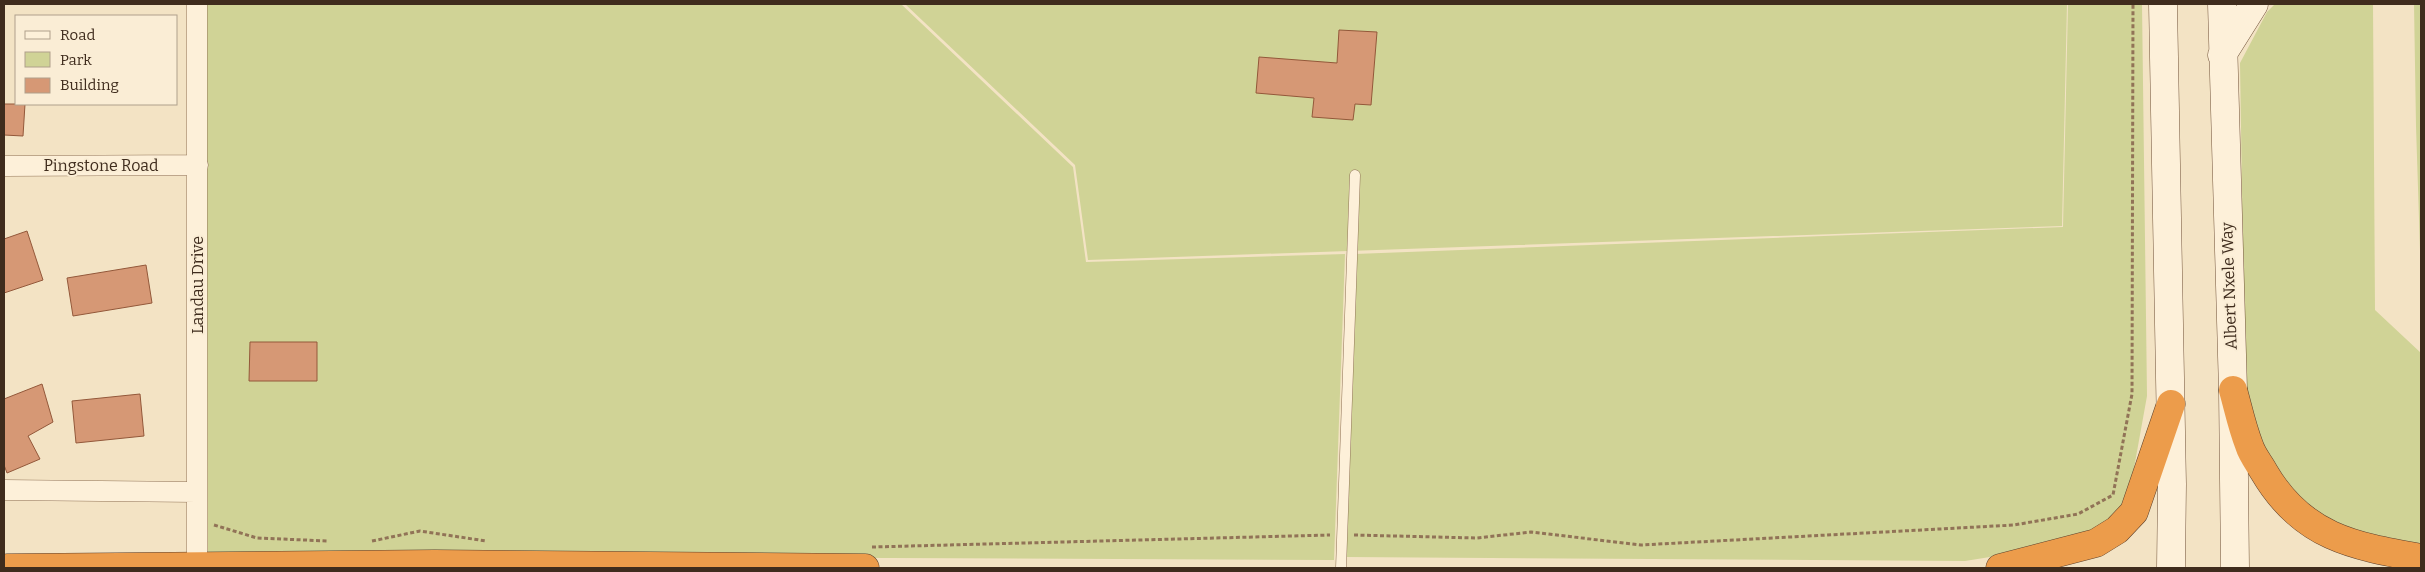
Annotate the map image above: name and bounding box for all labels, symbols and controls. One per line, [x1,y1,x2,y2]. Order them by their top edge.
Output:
legend [15,15,178,105]
text: Road [60,26,95,44]
text: Park [60,51,92,69]
text: Building [60,76,119,94]
street label: Pingstone Road [43,156,159,175]
street label: Albert Nxele Way [2217,221,2241,350]
street label: Landau Drive [188,236,207,334]

